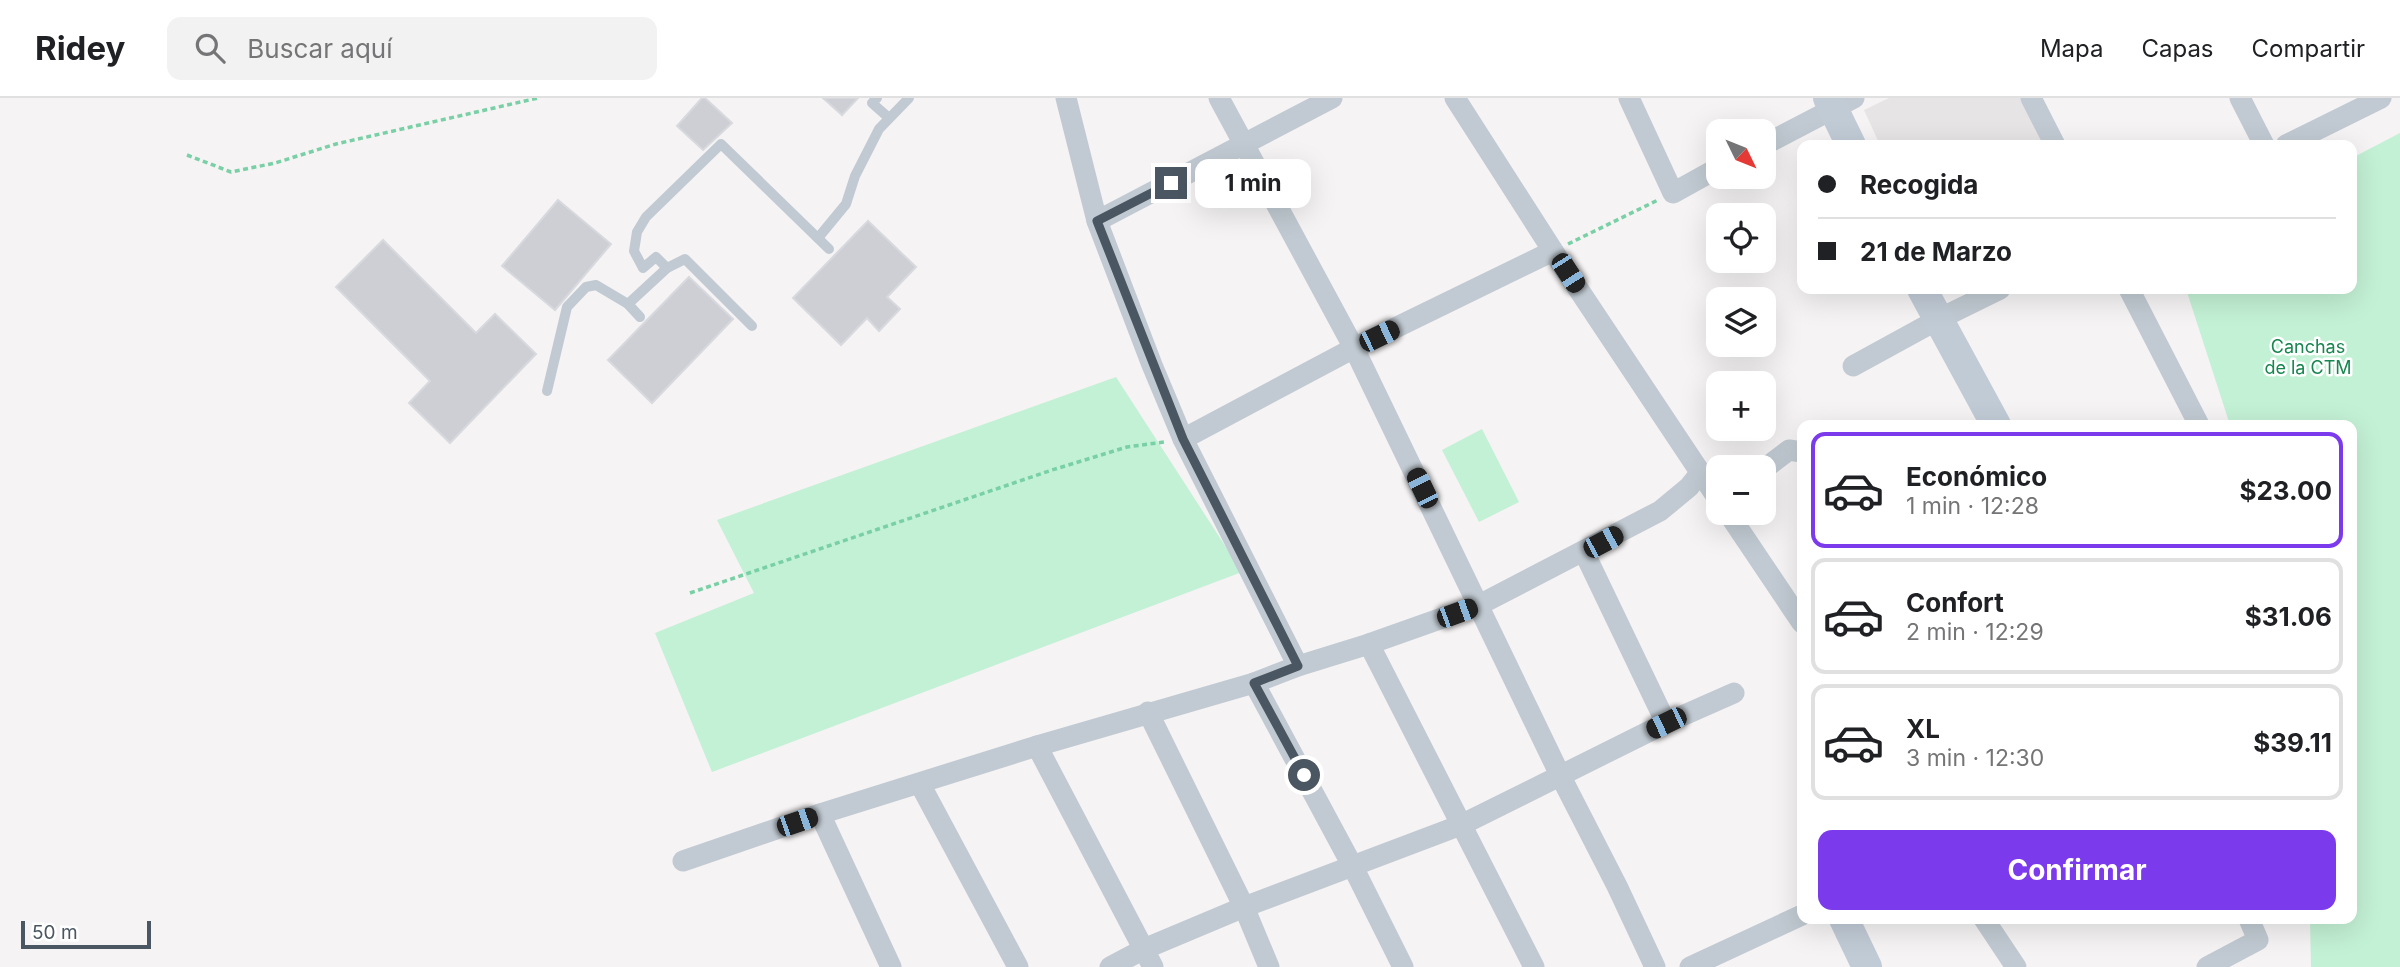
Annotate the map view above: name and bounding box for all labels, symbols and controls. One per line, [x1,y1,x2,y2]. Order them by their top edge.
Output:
search box [167,17,657,80]
text: Ridey [35,28,125,68]
icon: search [191,29,229,67]
text: Buscar aquí [247,33,392,64]
text: Mapa [2040,34,2103,63]
text: Capas [2141,34,2214,63]
text: Compartir [2252,34,2365,63]
north arrow [1706,119,1776,189]
map controls [1706,119,1776,525]
callout: 1 min [1196,158,1311,208]
route end [1155,167,1187,199]
text: 1 min [1225,169,1281,197]
text: Recogida [1860,169,1978,200]
button: locate [1706,203,1776,273]
text: 21 de Marzo [1860,236,2012,267]
car [1548,250,1589,296]
button: layers [1706,287,1776,357]
car [1356,317,1403,355]
park label: Canchas de la CTM [2264,336,2352,378]
button: + [1706,371,1776,441]
button: − [1706,455,1776,525]
icon: car [1822,459,1885,522]
text: Económico [1906,461,2047,492]
car [1404,465,1441,511]
text: $23.00 [2239,475,2332,506]
text: 1 min · 12:28 [1906,492,2039,520]
car [1580,523,1627,561]
icon: car [1822,585,1885,648]
text: Confort [1906,587,2004,618]
car [1434,596,1481,630]
text: $31.06 [2245,601,2332,632]
text: 2 min · 12:29 [1906,618,2044,646]
car [1643,704,1690,742]
icon: car [1822,711,1885,774]
text: XL [1906,713,1940,744]
text: $39.11 [2253,727,2332,758]
text: 3 min · 12:30 [1906,744,2044,772]
route start [1288,759,1320,791]
car [774,805,821,839]
button: Confirmar [1818,830,2336,910]
scale bar [21,918,150,950]
text: 50 m [32,921,78,944]

